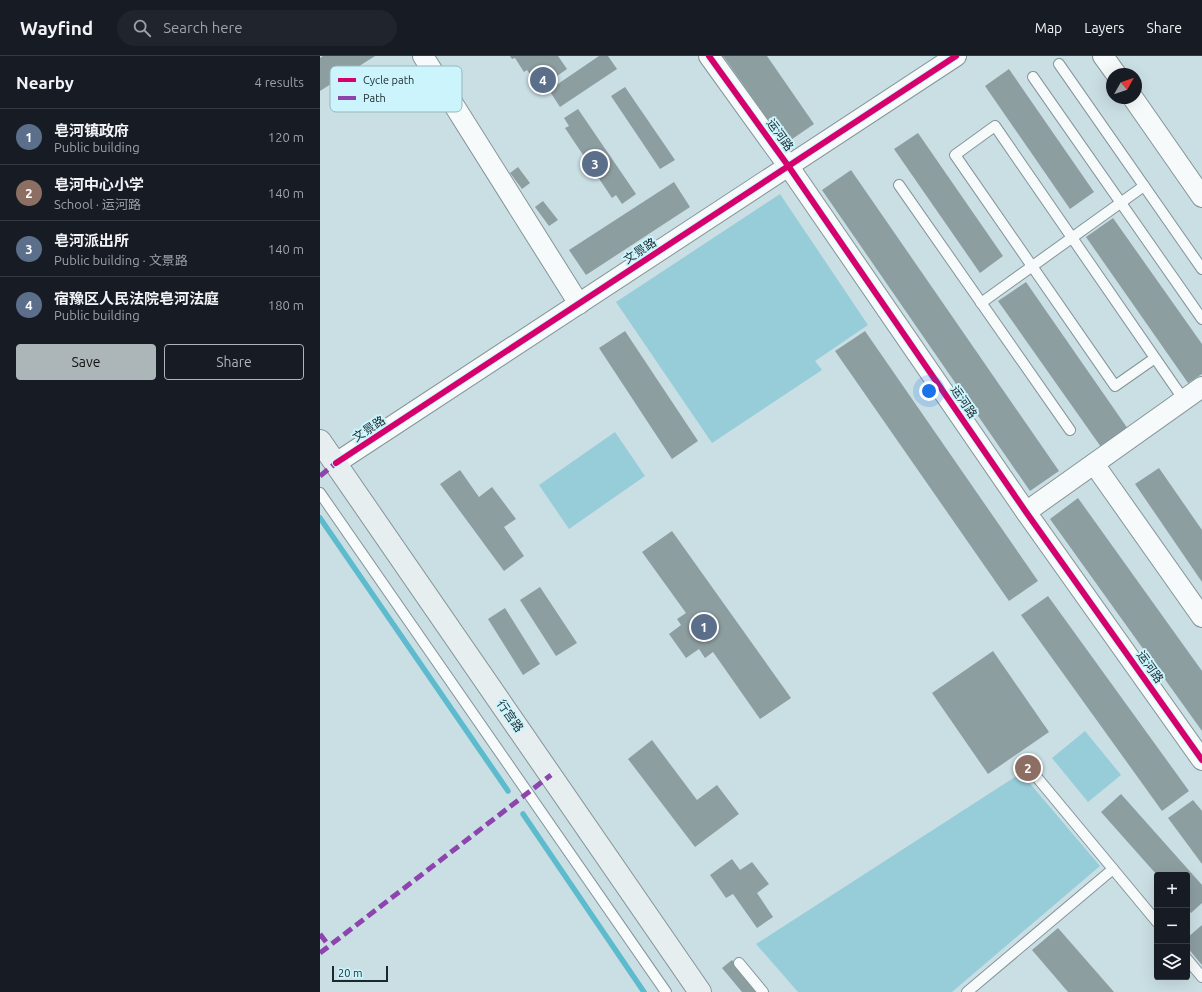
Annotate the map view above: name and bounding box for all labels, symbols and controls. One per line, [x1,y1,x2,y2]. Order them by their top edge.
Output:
search box [117,10,397,46]
text: Wayfind [20,17,93,39]
icon: search [131,17,153,39]
text: Search here [163,19,242,36]
text: Map [1035,20,1062,36]
text: Layers [1084,20,1124,36]
text: Share [1146,20,1182,36]
pin: 4 [530,65,556,95]
legend [330,66,462,112]
north arrow [1106,68,1142,104]
text: Nearby [16,73,74,92]
text: Cycle path [363,74,414,86]
text: 4 results [254,75,304,89]
text: Path [363,92,386,104]
street label: 运河路 [765,116,796,153]
text: 皂河镇政府 [54,122,129,139]
text: 1 [25,130,33,144]
text: 120 m [268,130,304,144]
text: Public building [54,140,140,154]
pin: 3 [582,149,608,179]
text: 皂河中心小学 [54,176,144,193]
text: 2 [25,186,33,200]
text: 140 m [268,186,304,200]
text: School · 运河路 [54,197,141,211]
text: 皂河派出所 [54,232,129,249]
street label: 文景路 [621,235,658,266]
text: 3 [25,242,33,256]
text: 140 m [268,242,304,256]
text: Public building · 文景路 [54,253,188,267]
text: 宿豫区人民法院皂河法庭 [54,290,219,307]
text: 4 [25,298,33,312]
text: 180 m [268,298,304,312]
text: Public building [54,308,140,322]
button: Save [16,344,156,380]
button: Share [164,344,304,380]
your location [919,381,939,401]
street label: 运河路 [949,383,980,420]
street label: 文景路 [350,413,387,444]
pin: 1 [691,612,717,642]
street label: 运河路 [1135,648,1166,685]
street label: 行宫路 [495,697,526,734]
pin: 2 [1015,753,1041,783]
map controls [1154,872,1190,980]
button: + [1154,872,1190,908]
button: − [1154,908,1190,944]
button: layers [1154,944,1190,980]
scale bar [332,964,388,983]
text: 20 m [338,967,362,979]

